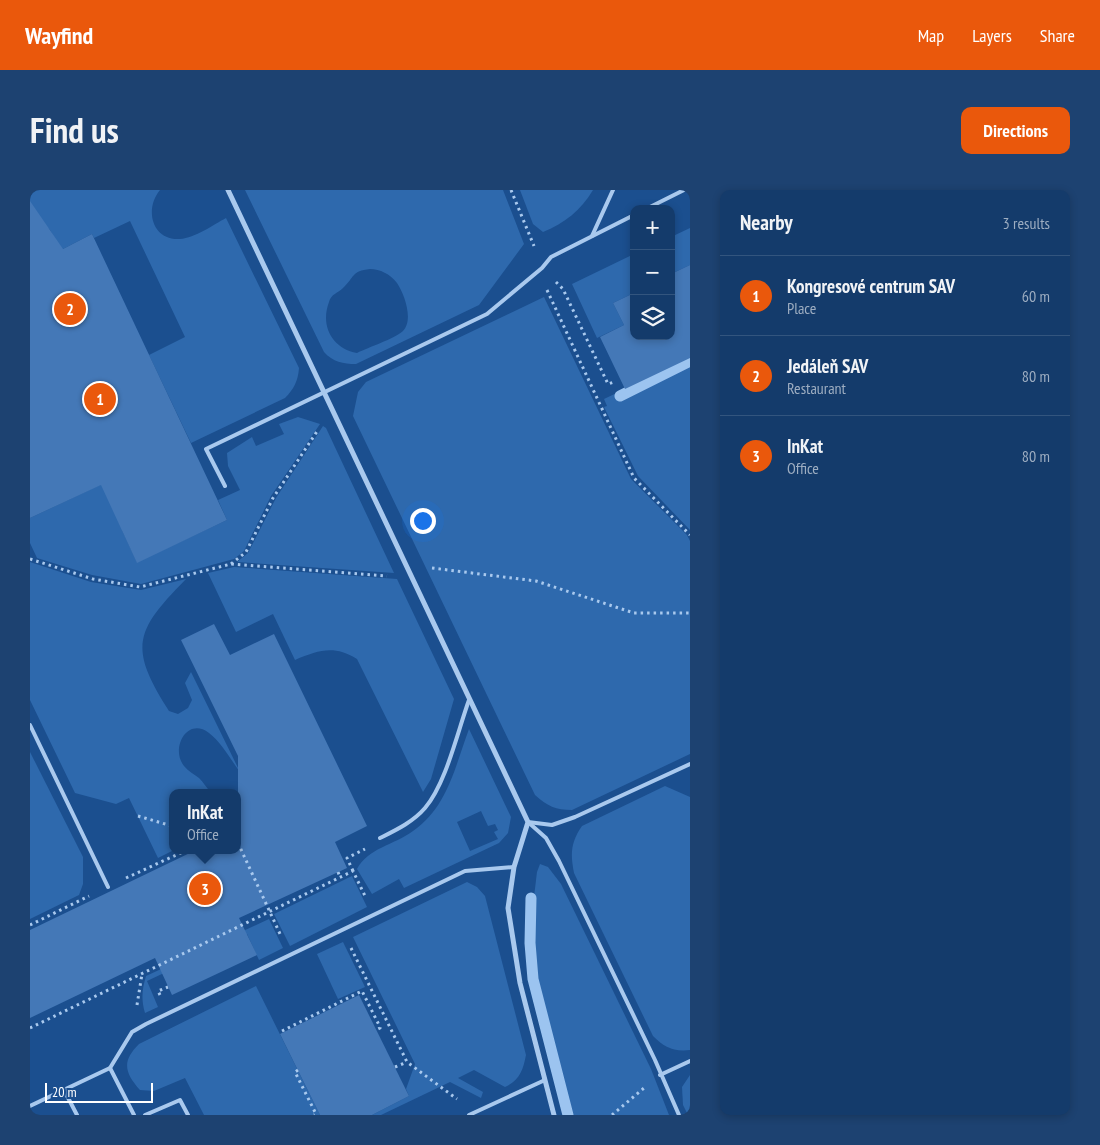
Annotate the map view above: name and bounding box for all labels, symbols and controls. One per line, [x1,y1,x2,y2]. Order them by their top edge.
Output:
text: Wayfind [25,20,93,51]
text: Map [918,24,944,47]
text: Layers [972,24,1012,47]
text: Share [1040,24,1075,47]
text: Find us [30,107,119,153]
button: Directions [961,107,1070,154]
map controls [630,205,675,340]
button: + [630,205,675,250]
text: Nearby [740,209,793,236]
text: 3 results [1003,213,1050,233]
button: − [630,250,675,295]
text: Kongresové centrum SAV [787,274,955,298]
text: 1 [752,286,760,306]
text: 60 m [1022,286,1050,306]
pin: 2 [54,290,86,328]
button: layers [630,295,675,340]
text: Place [787,298,816,318]
text: Jedáleň SAV [787,354,868,378]
text: 2 [752,366,760,386]
text: 80 m [1022,366,1050,386]
text: Restaurant [787,378,846,398]
pin: 1 [84,380,116,418]
text: InKat [787,434,823,458]
text: 3 [752,446,760,466]
text: 80 m [1022,446,1050,466]
text: Office [787,458,819,478]
your location [410,508,436,534]
popup [169,789,241,854]
text: InKat [187,800,223,824]
text: Office [187,824,219,844]
pin: 3 [189,870,221,908]
scale bar [45,1080,152,1103]
text: 20 m [52,1083,77,1101]

